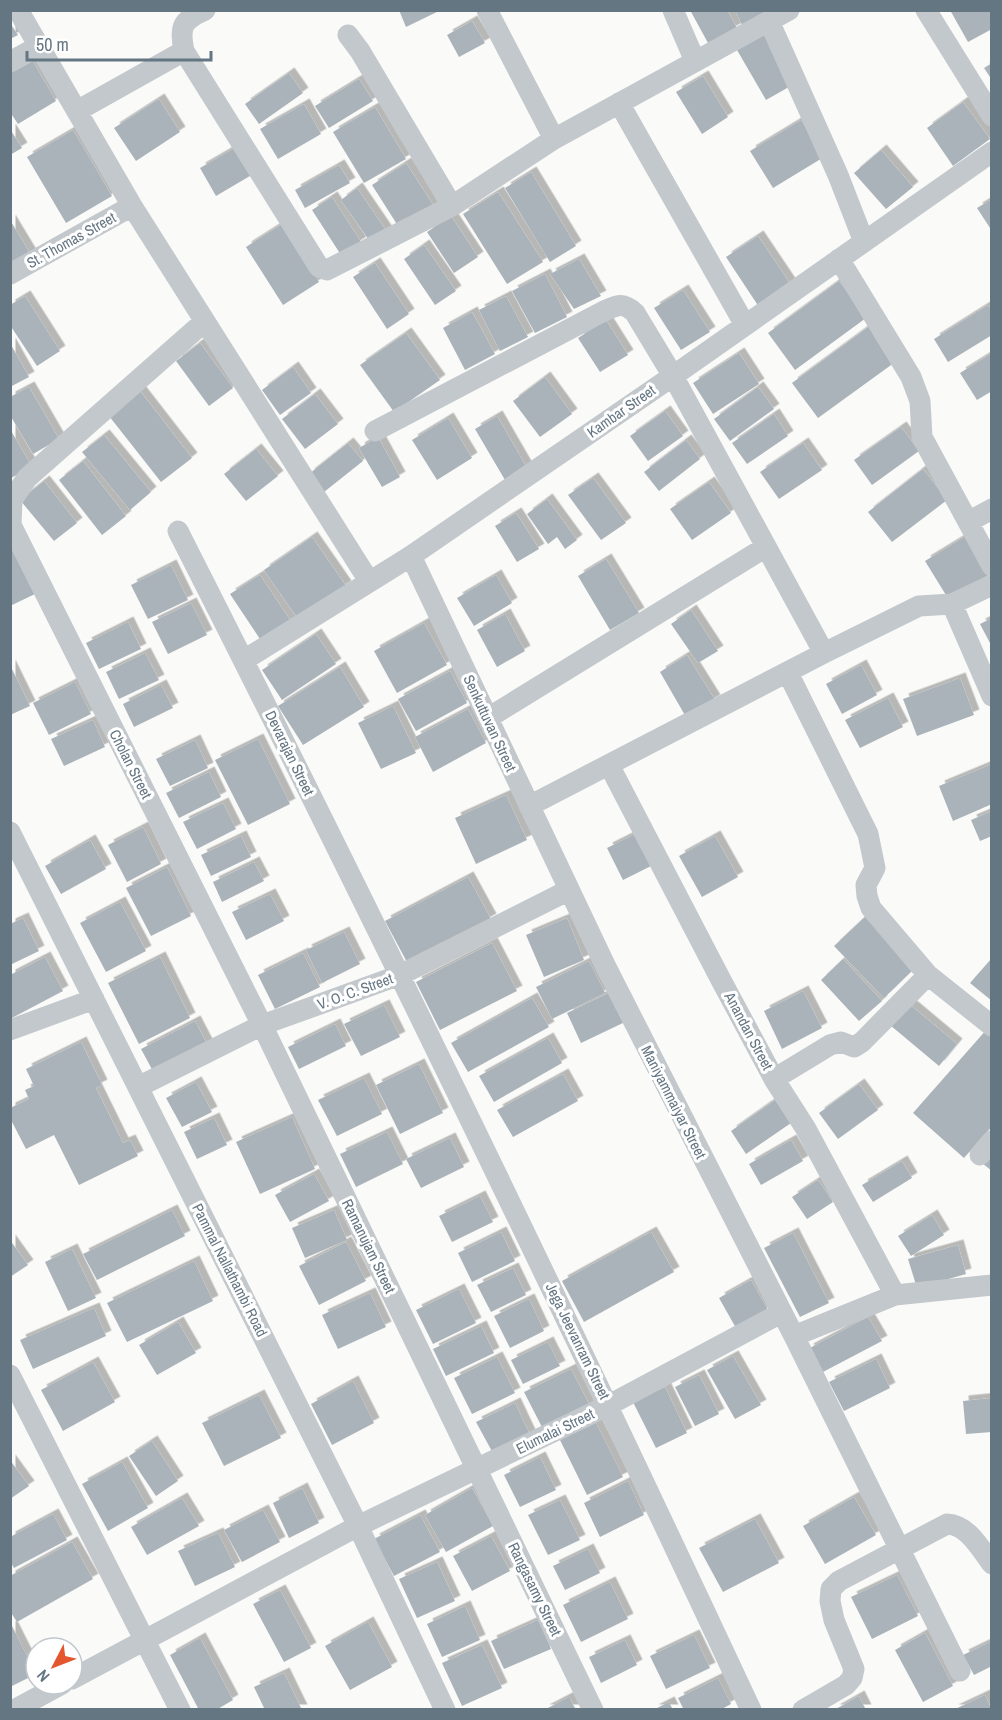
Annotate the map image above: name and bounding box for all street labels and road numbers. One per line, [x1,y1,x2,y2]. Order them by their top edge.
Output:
street label: St. Thomas Street [23,207,120,273]
street label: Kambar Street [582,379,660,442]
street label: Senkuttuvan Street [458,671,522,775]
street label: Devarajan Street [260,707,320,800]
street label: Cholan Street [105,726,158,803]
street label: V. O. C. Street [314,967,396,1014]
street label: Anandan Street [719,987,779,1074]
street label: Maniyammaiyar Street [636,1042,712,1163]
street label: Ramanujam Street [337,1195,401,1297]
street label: Pammal Nallathambi Road [187,1200,273,1340]
street label: Jega Jeevanram Street [541,1279,616,1403]
street label: Elumalai Street [513,1403,598,1459]
street label: Rangasamy Street [503,1539,567,1640]

